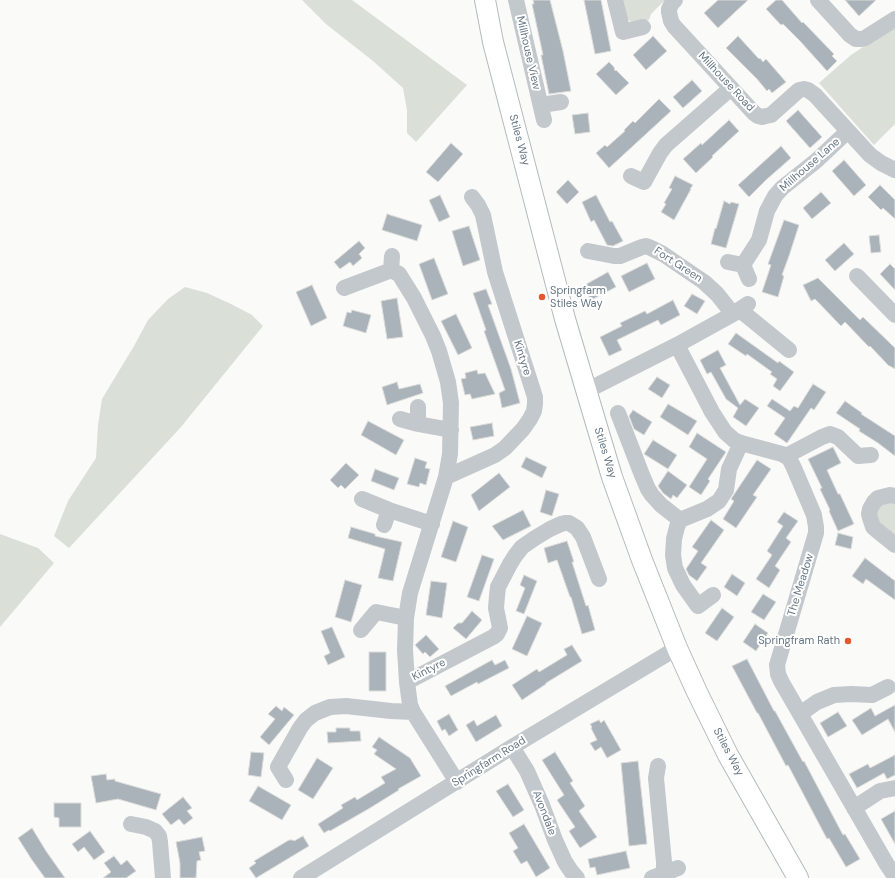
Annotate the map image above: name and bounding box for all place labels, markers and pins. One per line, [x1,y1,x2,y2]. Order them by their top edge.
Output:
place label: Springfarm Stiles Way [550,284,606,310]
marker: Springfarm Stiles Way [537,292,547,302]
place label: Springfram Rath [758,634,840,648]
marker: Springfram Rath [843,636,853,646]

